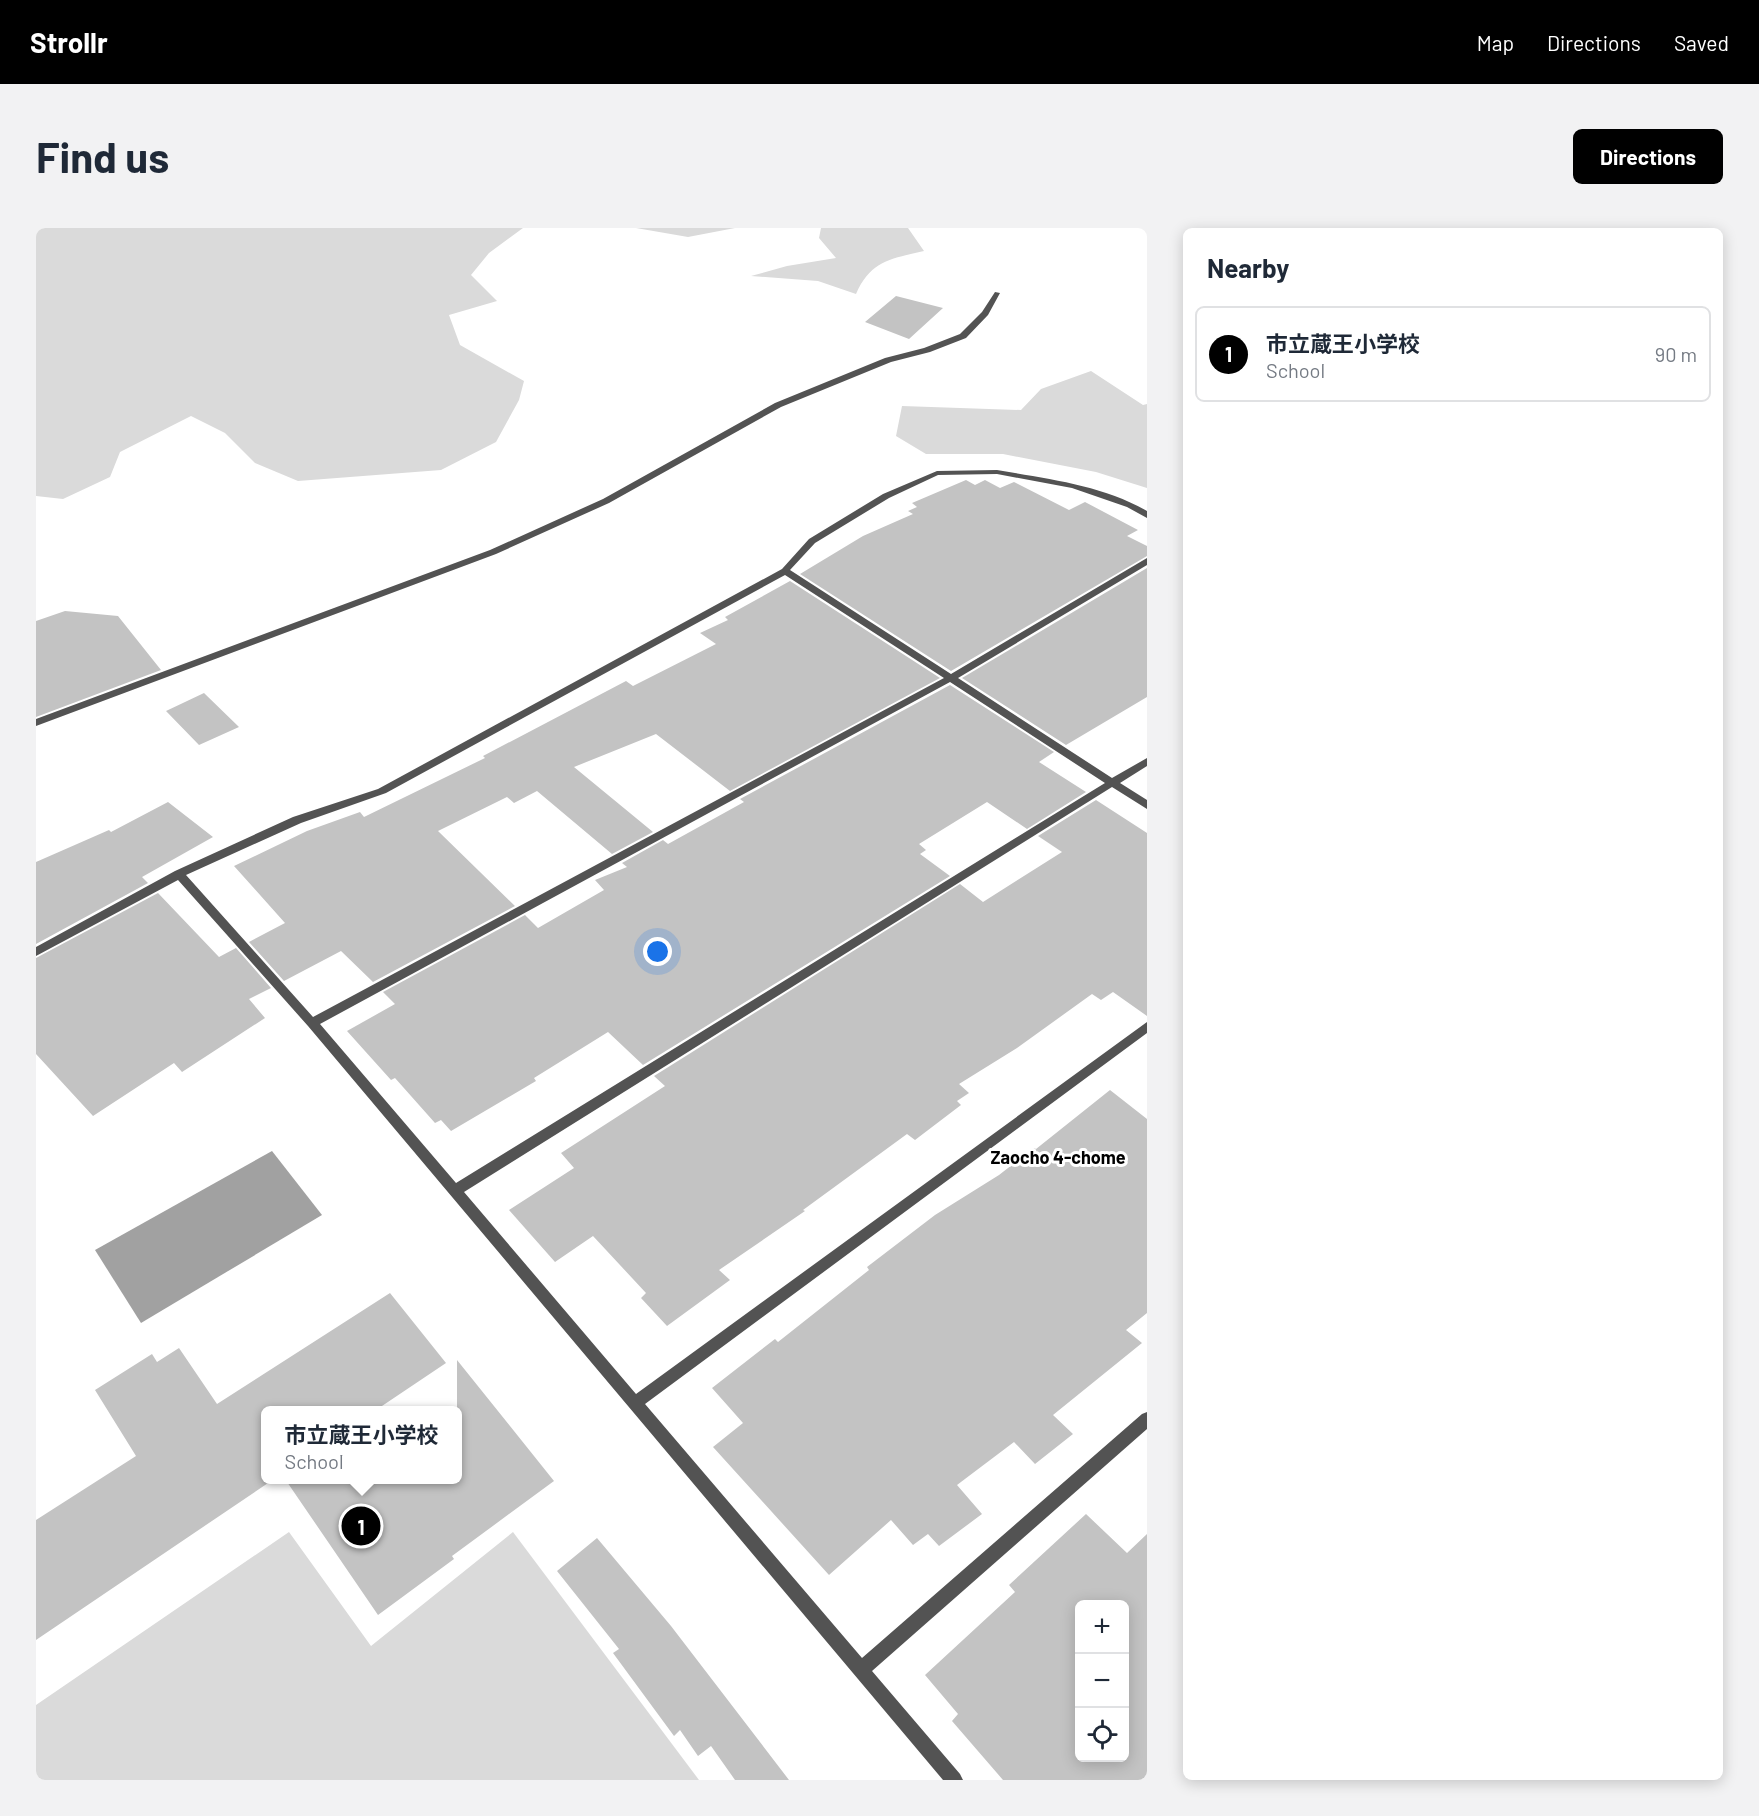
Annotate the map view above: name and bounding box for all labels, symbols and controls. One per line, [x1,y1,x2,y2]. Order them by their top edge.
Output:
text: Strollr [30,25,108,59]
text: Map [1477,30,1514,55]
text: Directions [1547,30,1641,55]
text: Saved [1674,30,1729,55]
button: Directions [1573,129,1723,184]
text: Find us [36,131,169,181]
text: Nearby [1207,252,1289,283]
text: 市立蔵王小学校 [1266,330,1420,356]
text: 1 [1225,342,1232,366]
text: 90 m [1655,342,1697,366]
text: School [1266,358,1325,382]
your location [643,937,672,966]
district label: Zaocho 4-chome [990,1146,1126,1168]
popup [261,1406,462,1484]
text: 市立蔵王小学校 [284,1421,439,1447]
text: School [284,1449,344,1473]
pin: 1 [342,1504,380,1548]
map controls [1075,1600,1129,1762]
button: + [1075,1600,1129,1654]
button: − [1075,1654,1129,1708]
button: locate [1075,1708,1129,1762]

